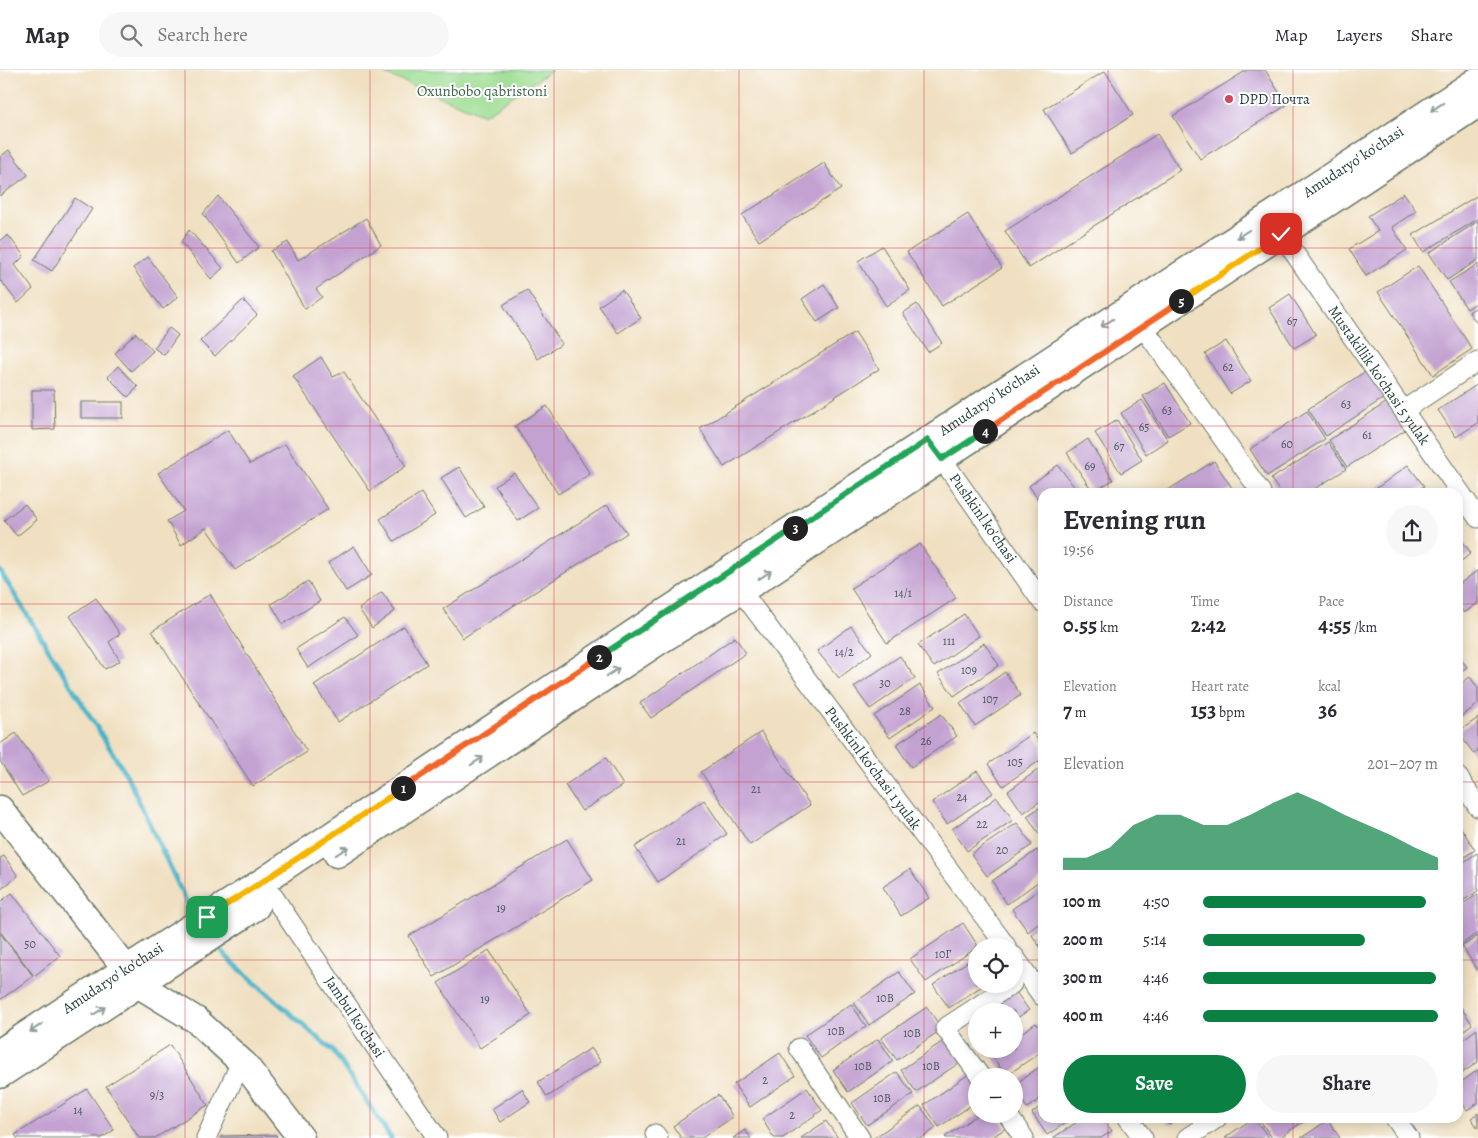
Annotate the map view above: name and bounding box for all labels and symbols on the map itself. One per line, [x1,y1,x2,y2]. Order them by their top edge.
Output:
park label: Oxunbobo qabristoni [417,81,547,101]
place label: DPD Почта [1239,89,1310,109]
marker: DPD Почта [1223,93,1235,105]
one-way arrow [1431,102,1445,112]
street label: Amudaryo' ko'chasi [1298,121,1408,202]
pin [1260,213,1302,255]
one-way arrow [1236,229,1250,239]
pin: 5 [1168,288,1194,314]
street label: Mustakillik ko'chasi 5 yulak [1324,302,1435,450]
house number: 67 [1287,313,1298,329]
one-way arrow [1100,318,1114,328]
house number: 62 [1222,359,1234,375]
street label: Amudaryo' ko'chasi [934,360,1044,441]
house number: 63 [1341,396,1351,412]
house number: 63 [1162,402,1172,418]
pin: 4 [972,418,998,444]
house number: 65 [1139,419,1149,435]
house number: 61 [1362,427,1372,443]
house number: 60 [1281,436,1293,452]
house number: 67 [1114,438,1125,454]
house number: 69 [1084,458,1096,474]
street label: Pushkinl ko'chasi [945,469,1022,567]
pin: 3 [782,516,808,540]
one-way arrow [758,570,772,581]
house number: 14/1 [894,585,912,601]
house number: 111 [943,633,955,649]
pin: 2 [586,644,612,670]
house number: 14/2 [834,644,854,660]
house number: 109 [961,662,977,678]
one-way arrow [606,667,620,677]
house number: 30 [879,675,891,691]
house number: 107 [982,691,999,707]
street label: Pushkinl ko'chasi 1 yulak [821,702,926,834]
house number: 28 [899,703,911,719]
house number: 26 [920,733,932,749]
house number: 105 [1007,754,1023,770]
one-way arrow [470,756,484,766]
pin: 1 [390,776,416,800]
house number: 21 [751,781,761,797]
house number: 24 [956,789,968,805]
house number: 22 [976,816,988,832]
house number: 21 [676,833,686,849]
house number: 20 [996,842,1008,858]
one-way arrow [334,845,348,855]
pin [186,896,228,938]
house number: 19 [496,900,506,916]
house number: 50 [24,936,36,952]
street label: Amudaryo' ko'chasi [58,938,167,1019]
house number: 10Г [935,946,951,962]
street label: Jambul ko'chasi [320,972,390,1062]
house number: 10В [876,990,894,1006]
house number: 19 [480,991,490,1007]
one-way arrow [92,1005,106,1015]
one-way arrow [29,1023,43,1033]
house number: 10В [827,1023,845,1039]
house number: 10В [903,1025,921,1041]
house number: 10В [854,1058,872,1074]
house number: 10В [922,1058,940,1074]
house number: 2 [762,1072,768,1088]
house number: 9/3 [150,1087,164,1103]
house number: 10В [873,1090,891,1106]
house number: 14 [73,1102,83,1118]
house number: 2 [789,1107,795,1123]

